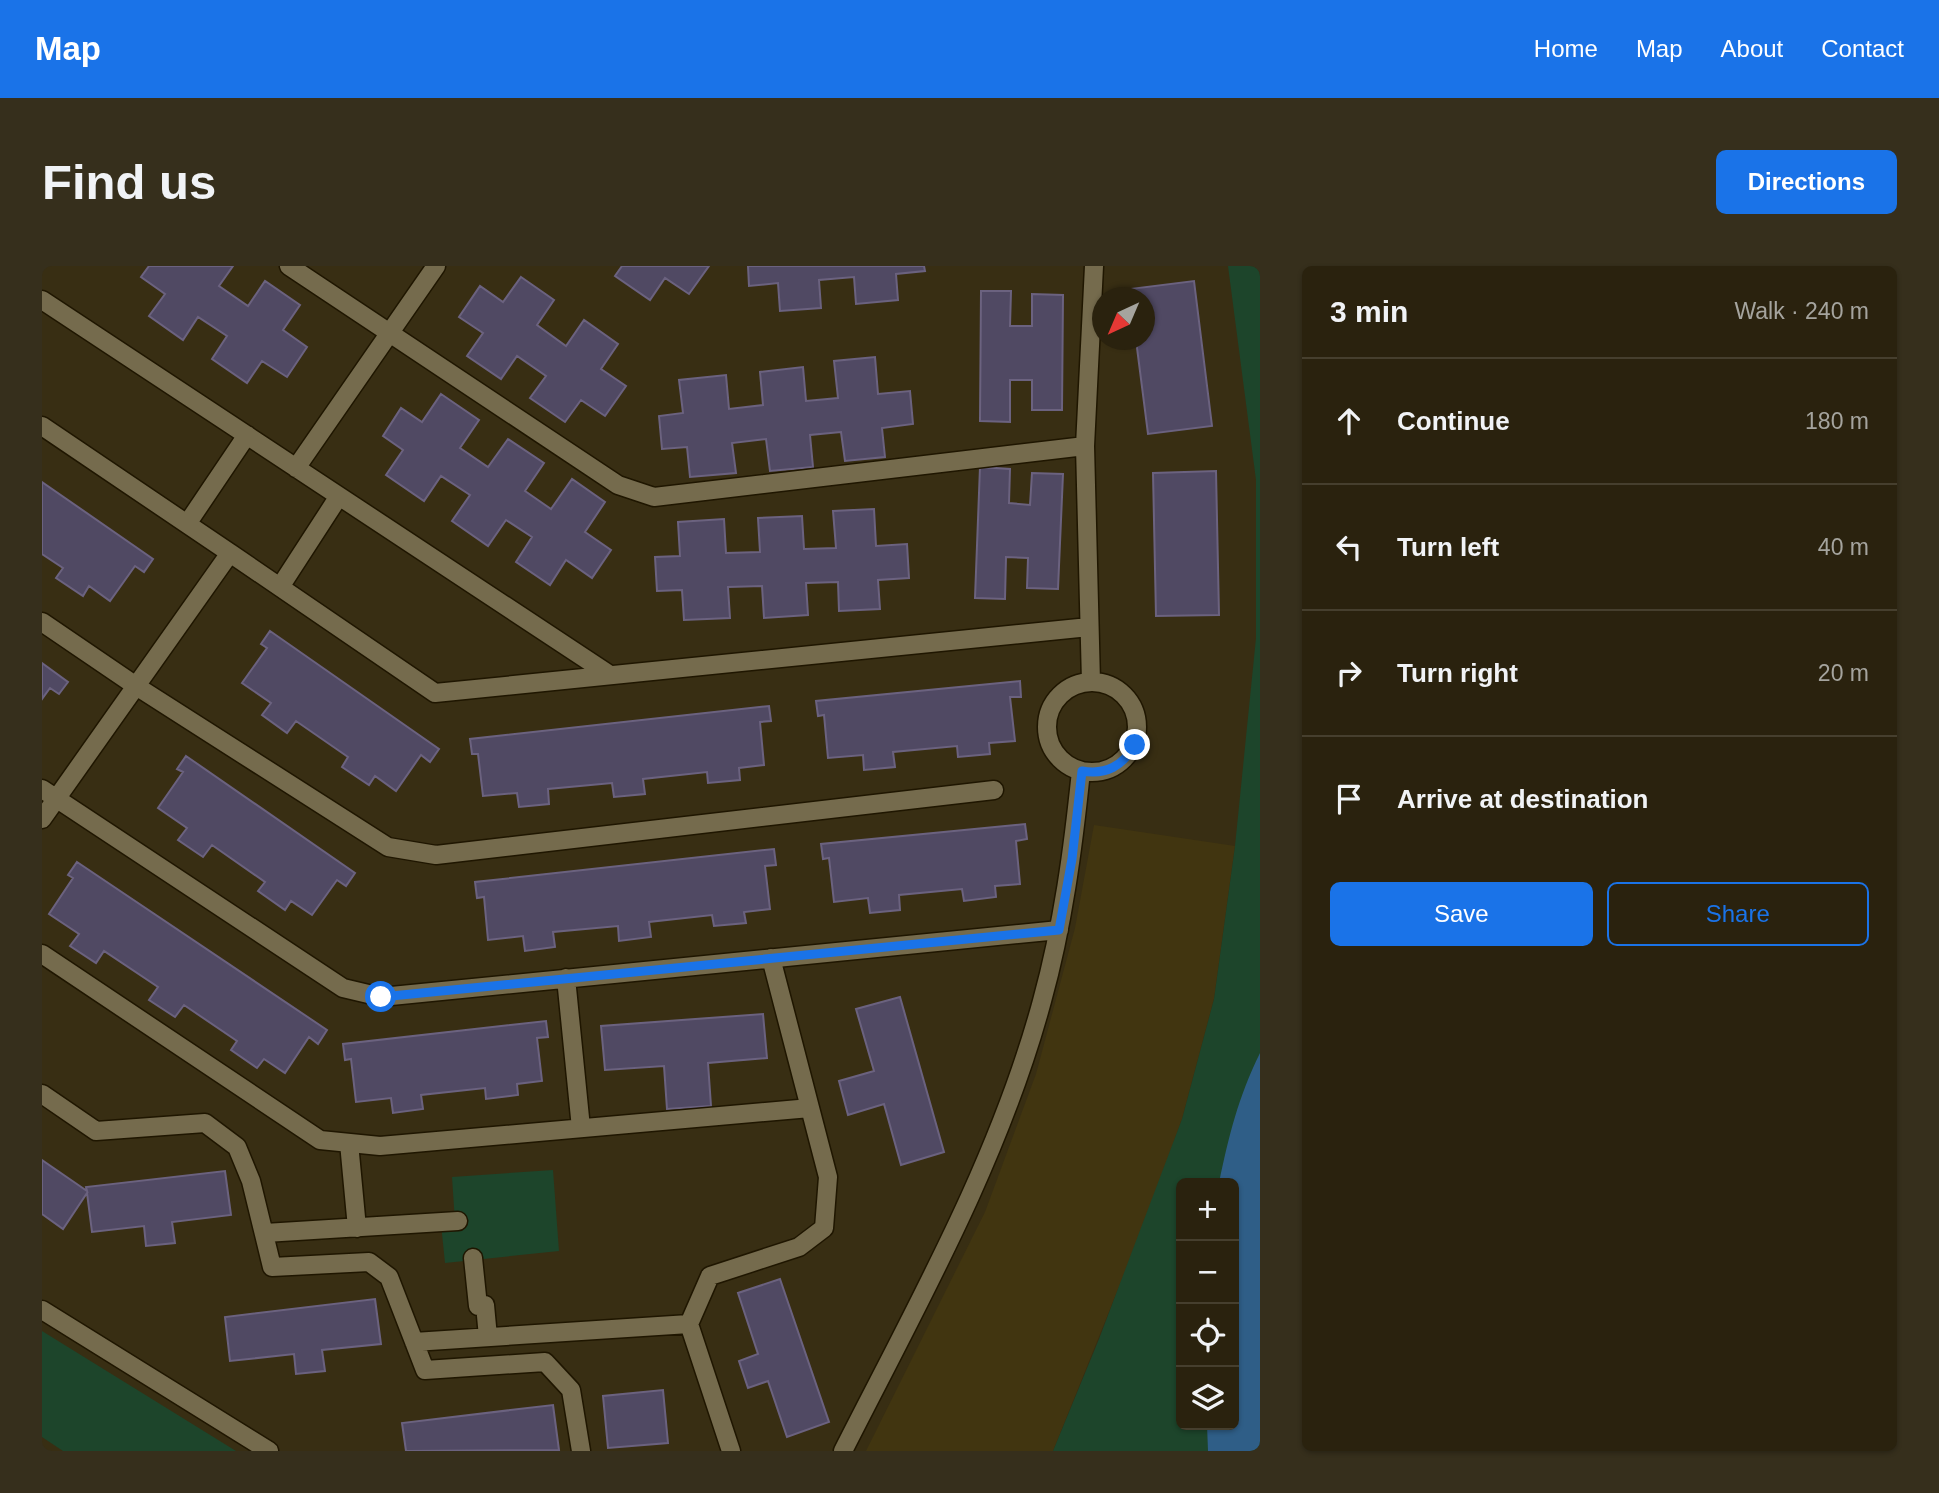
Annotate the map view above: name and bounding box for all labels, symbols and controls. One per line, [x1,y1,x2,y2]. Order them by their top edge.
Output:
text: Map [35,30,101,67]
text: Home [1534,35,1598,62]
text: Map [1636,35,1683,62]
text: About [1721,35,1783,62]
text: Contact [1821,35,1904,62]
button: Directions [1716,150,1897,214]
text: Find us [42,155,216,209]
north arrow [1092,287,1155,350]
text: 3 min [1330,295,1408,328]
text: Walk · 240 m [1734,298,1869,324]
icon: ahead [1330,402,1368,440]
text: Continue [1397,406,1510,436]
text: 180 m [1805,408,1869,434]
icon: left [1330,528,1368,566]
text: Turn left [1397,532,1499,562]
text: 40 m [1818,534,1869,560]
icon: right [1330,654,1368,692]
text: Turn right [1397,658,1518,688]
text: 20 m [1818,660,1869,686]
route end [1119,729,1150,760]
icon: arrive [1330,780,1368,818]
text: Arrive at destination [1397,784,1648,814]
button: Save [1330,882,1593,946]
button: Share [1607,882,1869,946]
route start [365,981,396,1012]
map controls [1176,1178,1239,1430]
button: + [1176,1178,1239,1241]
button: − [1176,1241,1239,1304]
button: locate [1176,1304,1239,1367]
button: layers [1176,1367,1239,1430]

